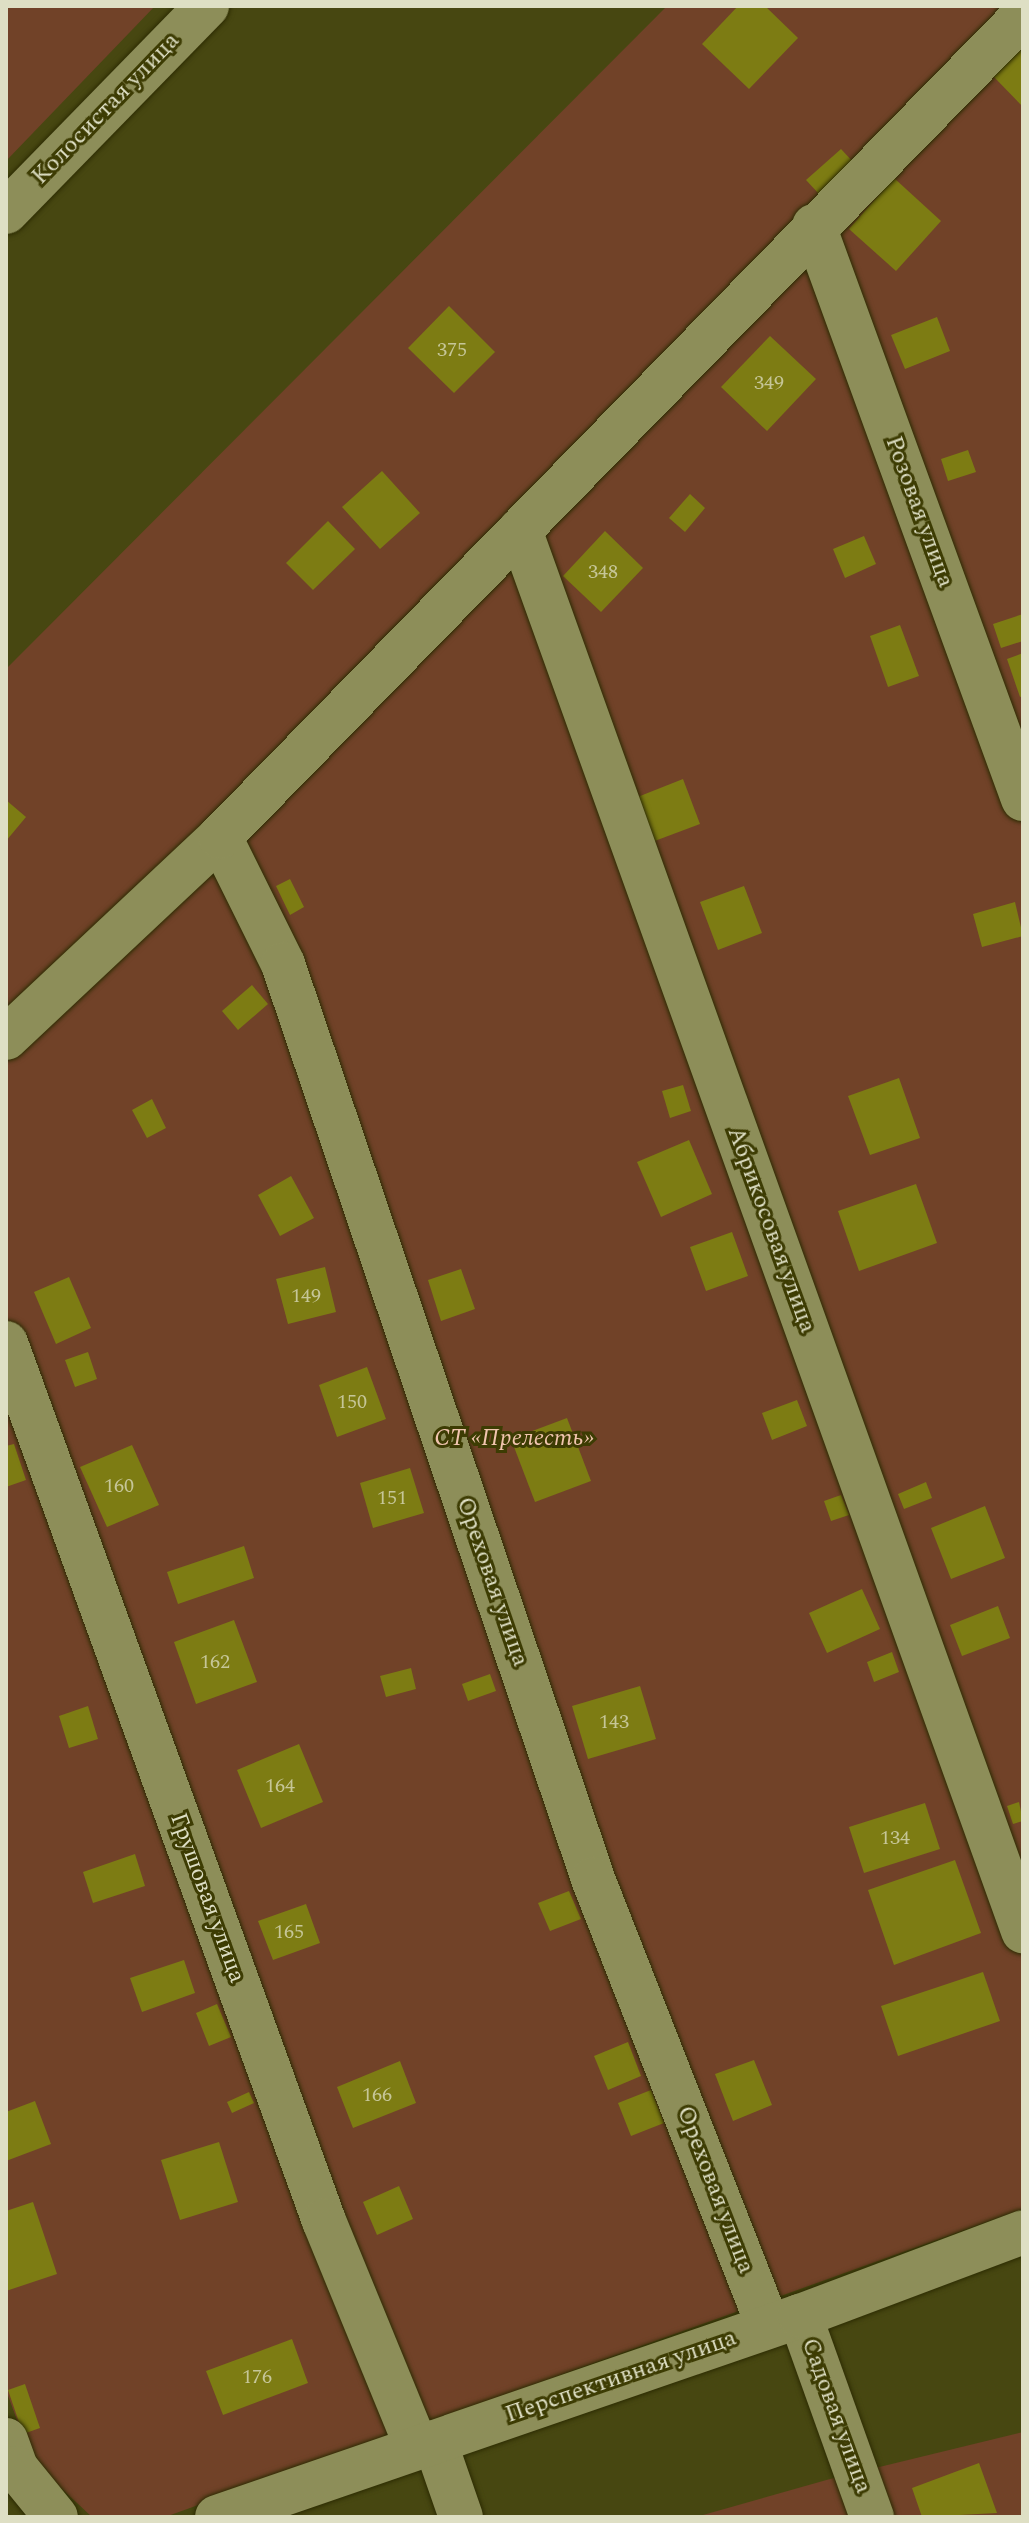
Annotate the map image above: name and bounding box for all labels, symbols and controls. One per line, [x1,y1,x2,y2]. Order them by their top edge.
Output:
street label: Колосистая улица [26,27,186,191]
house number: 375 [437,338,467,362]
house number: 349 [754,371,784,395]
street label: Розовая улица [878,433,960,591]
house number: 348 [588,560,618,584]
street label: Абрикосовая улица [720,1123,822,1337]
house number: 149 [291,1284,321,1308]
house number: 150 [337,1390,367,1414]
park label: СТ «Прелесть» [434,1425,594,1453]
house number: 160 [104,1474,134,1498]
house number: 151 [377,1486,407,1510]
street label: Ореховая улица [450,1494,534,1670]
house number: 162 [200,1650,230,1674]
house number: 143 [599,1710,629,1734]
house number: 164 [265,1774,295,1798]
street label: Грушовая улица [163,1809,251,1987]
house number: 134 [880,1826,910,1850]
house number: 165 [274,1920,304,1944]
house number: 166 [362,2083,392,2107]
street label: Ореховая улица [670,2102,760,2278]
street label: Перспективная улица [502,2324,740,2430]
street label: Садовая улица [795,2334,877,2498]
house number: 176 [242,2365,272,2389]

